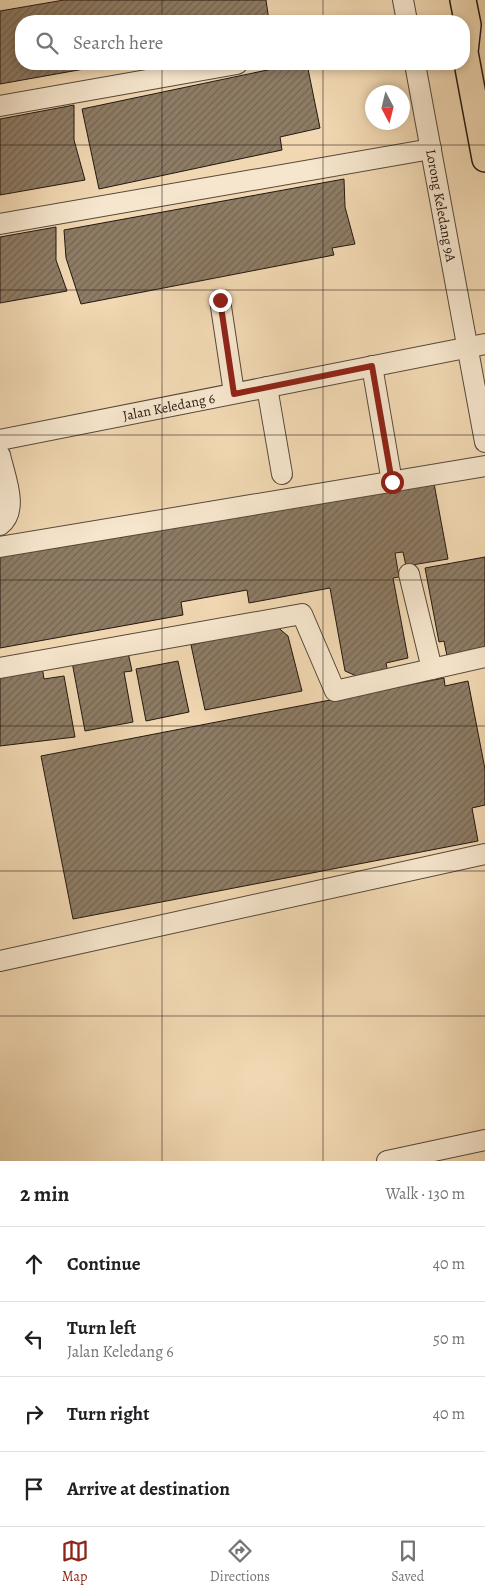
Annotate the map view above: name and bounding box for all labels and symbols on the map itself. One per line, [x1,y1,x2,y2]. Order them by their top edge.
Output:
north arrow [365,85,410,130]
street label: Lorong Keledang 9A [421,148,461,264]
route end [209,289,232,312]
street label: Jalan Keledang 6 [121,389,217,425]
route start [381,471,404,494]

